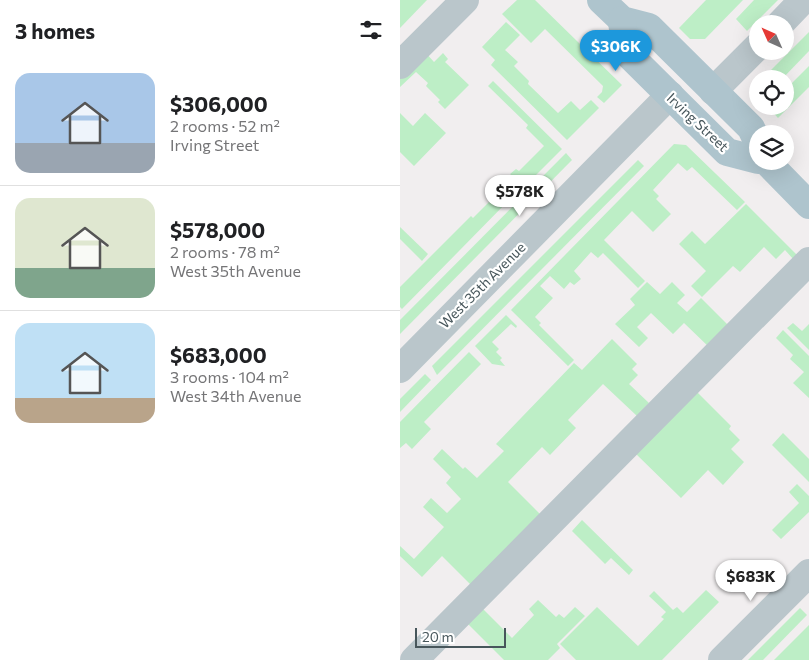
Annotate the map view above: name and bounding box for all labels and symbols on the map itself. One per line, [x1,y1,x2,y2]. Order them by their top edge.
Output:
north arrow [749,15,794,60]
pin: $306K [581,30,651,72]
street label: Irving Street [664,89,733,155]
pin: $578K [485,174,555,217]
street label: West 35th Avenue [435,238,529,332]
pin: $683K [716,560,786,602]
scale bar [415,625,506,648]

